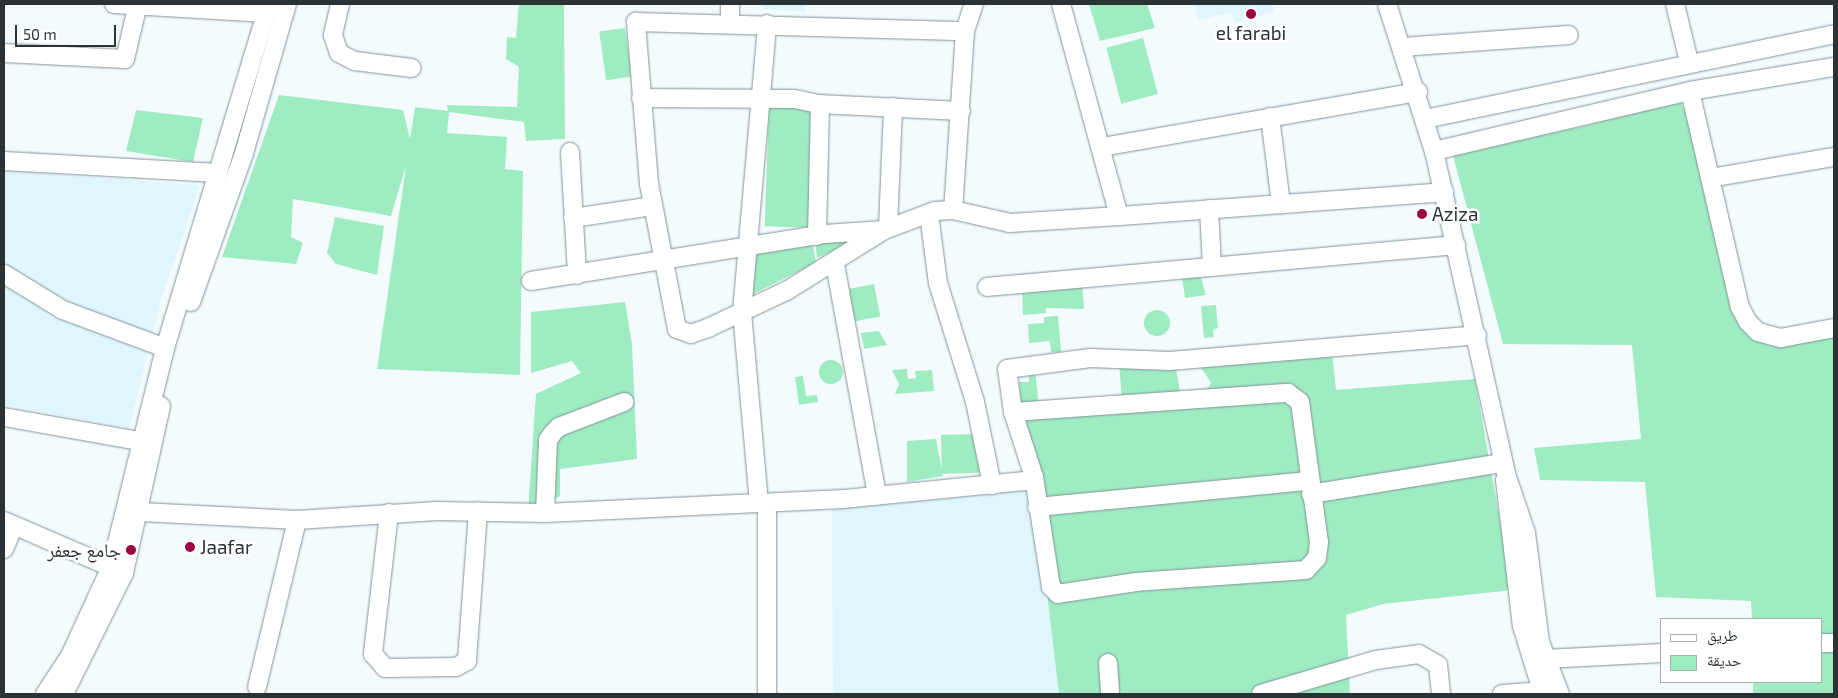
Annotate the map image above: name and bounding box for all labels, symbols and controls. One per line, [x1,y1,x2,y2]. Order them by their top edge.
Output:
marker: el farabi [1245,8,1257,20]
scale bar [18,15,119,47]
place label: el farabi [1215,22,1287,44]
text: 50 m [23,25,57,43]
place label: Aziza [1432,203,1478,225]
marker: Aziza [1416,208,1428,220]
place label: Jaafar [200,536,253,558]
place label: جامع جعفر [47,539,121,561]
marker: Jaafar [184,541,196,553]
marker: جامع جعفر [125,544,137,556]
legend [1660,618,1823,683]
text: طريق [1707,626,1738,644]
text: حديقة [1707,651,1741,669]

